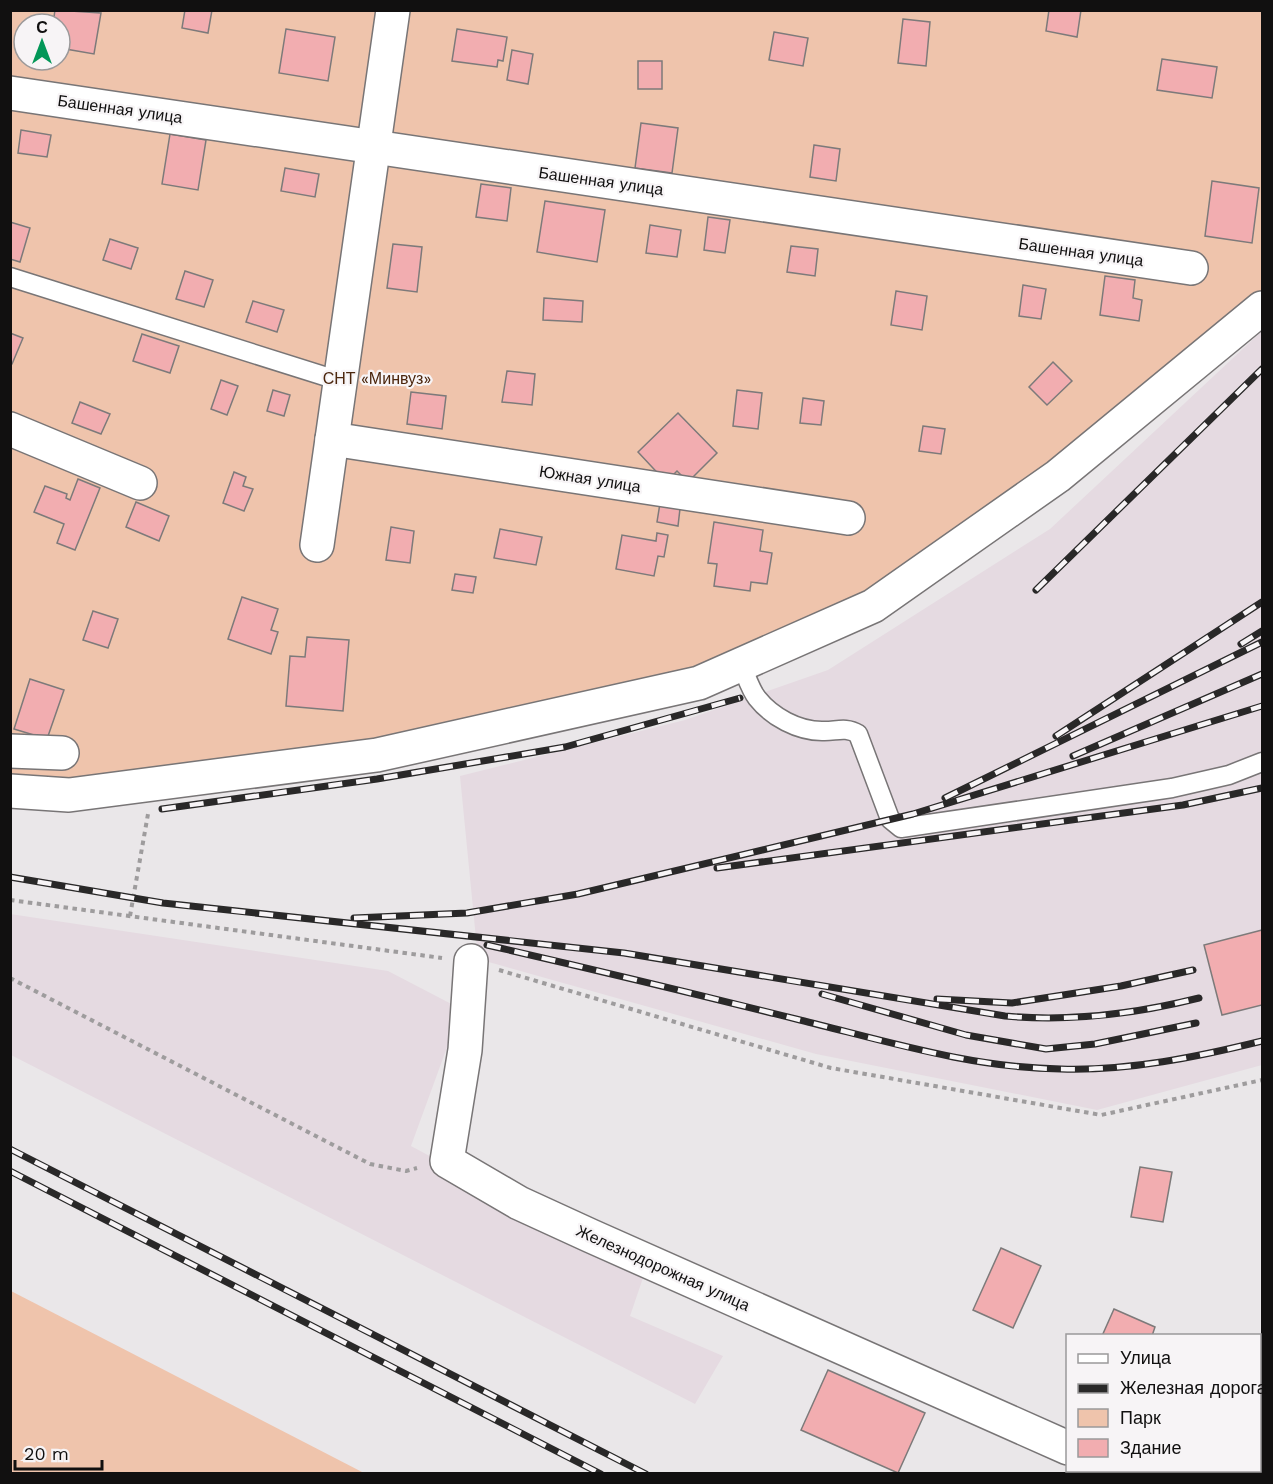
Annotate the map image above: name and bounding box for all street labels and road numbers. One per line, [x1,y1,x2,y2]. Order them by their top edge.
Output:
street label: Башенная улица [56,91,184,127]
street label: Башенная улица [537,163,665,199]
street label: Башенная улица [1017,234,1145,270]
street label: Южная улица [538,462,642,496]
street label: Железнодорожная улица [573,1221,753,1315]

